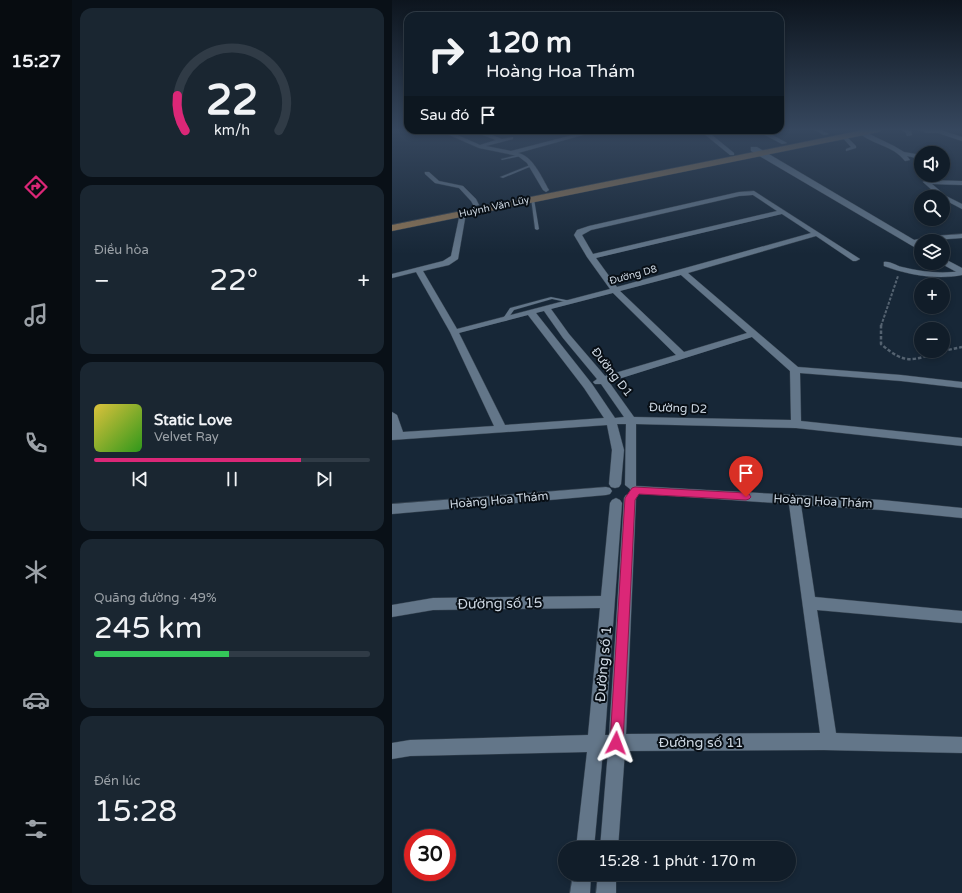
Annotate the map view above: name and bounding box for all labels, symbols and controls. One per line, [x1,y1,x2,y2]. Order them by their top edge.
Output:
text: 120 m [486,26,572,60]
icon: right [420,28,472,80]
text: 15:27 [11,50,61,72]
text: Hoàng Hoa Thám [486,60,635,82]
text: 22 [206,75,258,125]
icon: arrive [477,104,499,126]
text: Sau đó [420,106,469,124]
text: km/h [214,121,250,138]
map controls [914,146,950,358]
button: sound [914,146,950,182]
icon: directions [22,173,50,201]
button: search [914,190,950,226]
street label: Huỳnh Văn Lũy [458,194,531,220]
button: layers [914,234,950,270]
text: Điều hòa [94,242,149,258]
text: 22° [209,262,258,299]
street label: Đường D8 [608,263,658,287]
text: − [94,268,110,294]
text: + [358,268,370,294]
button: + [914,278,950,314]
icon: music [22,301,50,329]
button: − [914,322,950,358]
street label: Đường D1 [589,345,635,399]
street label: Đường D2 [649,400,707,416]
text: Static Love [154,411,232,429]
icon: phone [22,429,50,457]
text: Velvet Ray [154,429,219,445]
pin [729,456,763,497]
icon: arrive [735,462,757,484]
icon: previous [129,468,151,490]
icon: pause [221,468,243,490]
icon: next [313,468,335,490]
street label: Hoàng Hoa Thám [449,489,549,511]
street label: Hoàng Hoa Thám [773,491,873,511]
icon: climate [22,558,50,586]
text: Quãng đường · 49% [94,590,217,606]
street label: Đường số 15 [457,594,543,613]
text: 245 km [94,610,202,647]
street label: Đường số 1 [592,625,615,703]
icon: car [22,686,50,714]
position arrow [595,722,637,764]
street label: Đường số 11 [658,734,744,751]
text: Đến lúc [94,773,140,789]
text: 15:28 [94,793,177,830]
icon: filters [22,815,50,843]
speed limit sign: 30 [404,829,456,881]
text: 15:28 · 1 phút · 170 m [598,852,756,870]

